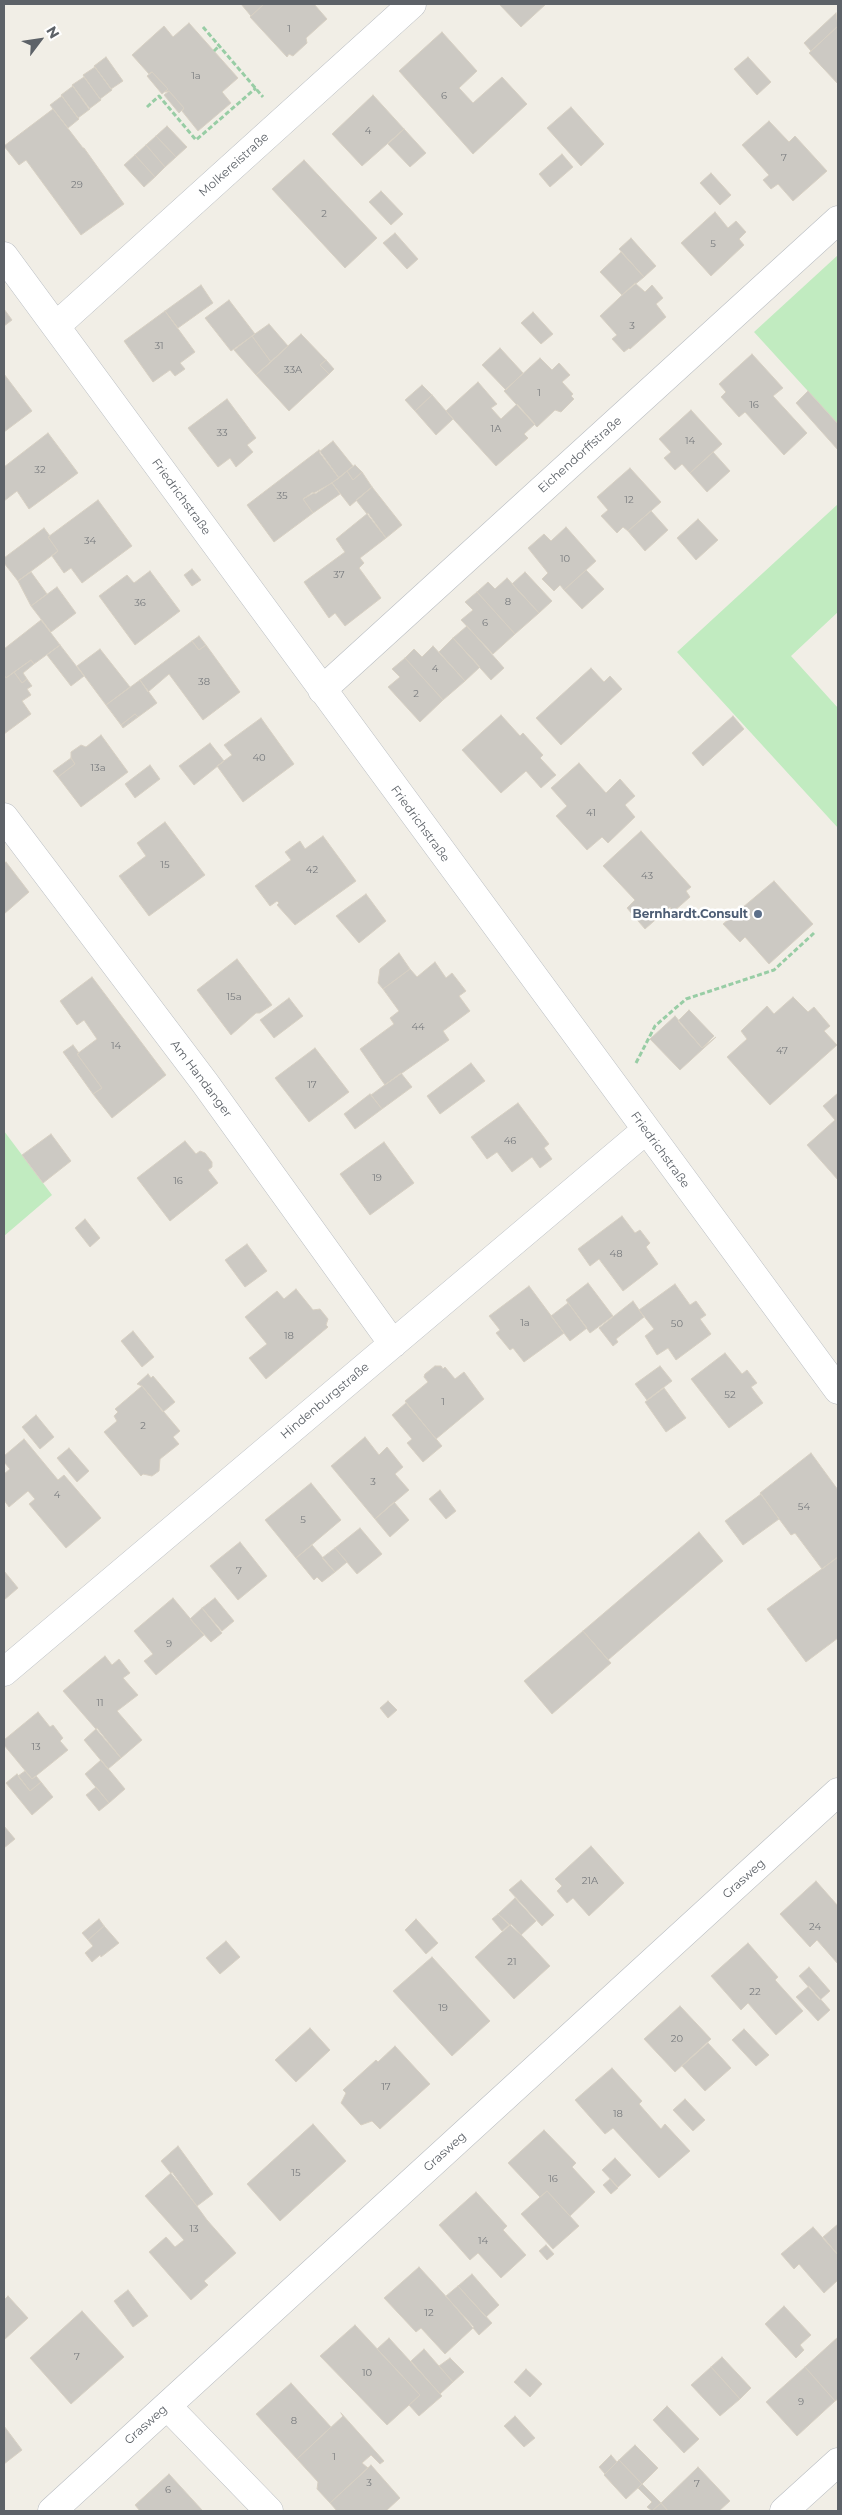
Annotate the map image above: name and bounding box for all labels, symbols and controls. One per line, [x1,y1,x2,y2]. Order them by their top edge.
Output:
north arrow [15,15,65,65]
text: N [42,23,63,42]
house number: 1 [287,23,291,35]
house number: 1a [191,70,201,82]
house number: 6 [441,90,447,102]
house number: 4 [365,125,371,137]
street label: Molkereistraße [196,130,272,200]
house number: 7 [781,152,787,164]
house number: 29 [71,179,83,191]
house number: 2 [321,208,327,220]
house number: 5 [710,238,716,250]
house number: 3 [629,320,635,332]
house number: 31 [154,340,164,352]
house number: 33A [284,364,302,376]
house number: 1 [537,387,541,399]
house number: 16 [749,399,759,411]
street label: Eichendorffstraße [535,414,625,496]
house number: 1A [491,423,501,435]
house number: 33 [216,427,228,439]
house number: 14 [685,435,695,447]
street label: Friedrichstraße [148,456,214,538]
house number: 32 [34,464,46,476]
house number: 35 [276,490,288,502]
house number: 12 [624,494,634,506]
house number: 34 [84,535,96,547]
house number: 10 [560,553,570,565]
house number: 37 [333,569,345,581]
house number: 8 [505,596,511,608]
house number: 36 [134,597,146,609]
house number: 6 [482,617,488,629]
house number: 4 [432,663,438,675]
house number: 38 [198,676,210,688]
house number: 2 [413,688,419,700]
house number: 40 [252,752,266,764]
house number: 13a [90,762,106,774]
street label: Friedrichstraße [387,783,453,865]
house number: 41 [586,807,596,819]
house number: 15 [160,859,170,871]
house number: 42 [306,864,318,876]
house number: 43 [641,870,653,882]
place label: Bernhardt.Consult [632,907,748,921]
marker: Bernhardt.Consult [752,908,764,920]
house number: 15a [226,991,242,1003]
house number: 44 [411,1021,425,1033]
street label: Am Handanger [167,1038,235,1120]
house number: 14 [111,1040,121,1052]
house number: 47 [776,1045,788,1057]
house number: 17 [307,1079,317,1091]
street label: Friedrichstraße [627,1109,693,1191]
house number: 46 [504,1135,516,1147]
house number: 19 [372,1172,382,1184]
house number: 16 [173,1175,183,1187]
house number: 48 [609,1248,623,1260]
house number: 1a [520,1317,530,1329]
house number: 50 [671,1318,683,1330]
house number: 18 [284,1330,294,1342]
street label: Hindenburgstraße [278,1360,372,1442]
house number: 52 [724,1389,736,1401]
house number: 1 [441,1396,445,1408]
house number: 2 [140,1420,146,1432]
house number: 3 [370,1476,376,1488]
house number: 4 [54,1489,60,1501]
house number: 54 [798,1501,810,1513]
house number: 5 [300,1514,306,1526]
house number: 7 [236,1565,242,1577]
house number: 9 [166,1638,172,1650]
house number: 11 [96,1697,104,1709]
house number: 13 [31,1741,41,1753]
street label: Grasweg [720,1856,768,1902]
house number: 21A [582,1875,598,1887]
house number: 24 [809,1921,821,1933]
house number: 21 [507,1956,517,1968]
house number: 22 [749,1986,761,1998]
house number: 19 [438,2002,448,2014]
house number: 20 [671,2033,683,2045]
house number: 17 [381,2081,391,2093]
house number: 18 [613,2108,623,2120]
street label: Grasweg [421,2129,469,2175]
house number: 15 [291,2167,301,2179]
house number: 16 [548,2173,558,2185]
house number: 13 [189,2223,199,2235]
house number: 14 [478,2235,488,2247]
house number: 12 [424,2307,434,2319]
house number: 7 [74,2351,80,2363]
house number: 10 [362,2367,372,2379]
house number: 9 [798,2396,804,2408]
street label: Grasweg [122,2402,170,2448]
house number: 8 [291,2415,297,2427]
house number: 1 [332,2451,336,2463]
house number: 3 [366,2477,372,2489]
house number: 7 [694,2478,700,2490]
house number: 6 [165,2484,171,2496]

